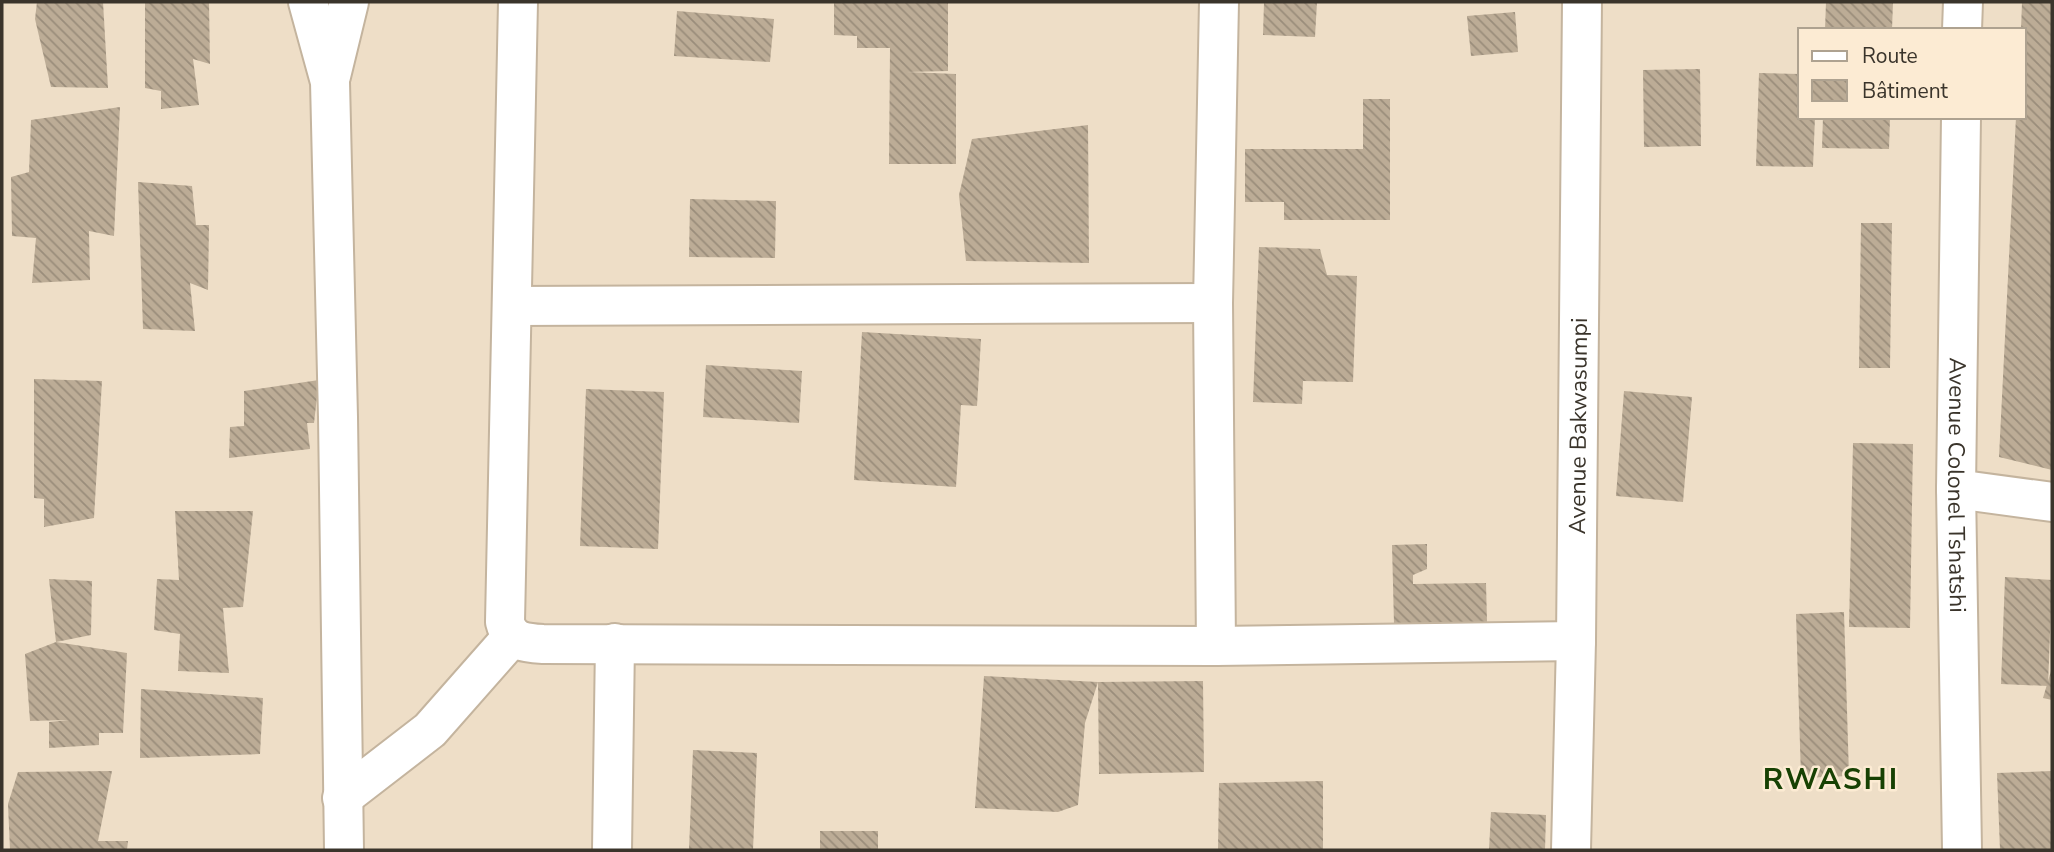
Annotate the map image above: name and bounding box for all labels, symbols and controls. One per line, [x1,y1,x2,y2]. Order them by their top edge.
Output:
legend [1798,28,2026,119]
text: Route [1862,42,1918,70]
text: Bâtiment [1862,77,1949,105]
street label: Avenue Bakwasumpi [1562,317,1595,535]
street label: Avenue Colonel Tshatshi [1940,357,1974,613]
district label: RWASHI [1763,759,1899,800]

